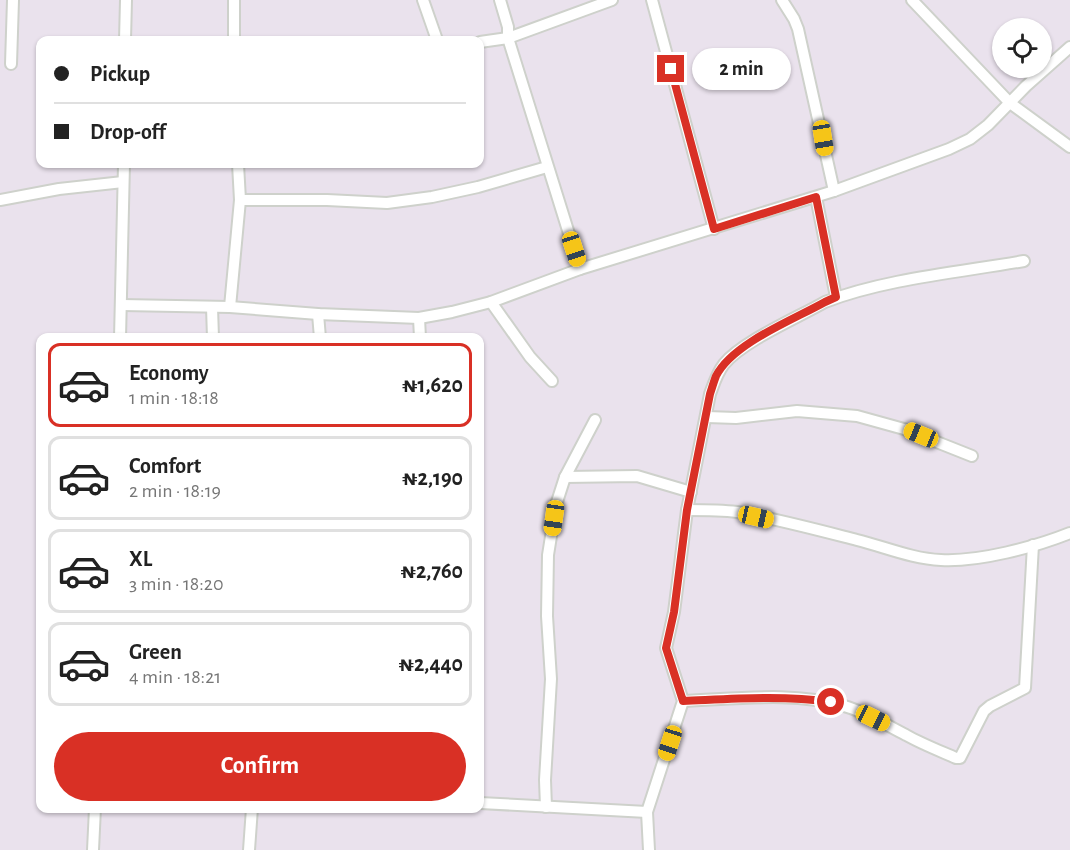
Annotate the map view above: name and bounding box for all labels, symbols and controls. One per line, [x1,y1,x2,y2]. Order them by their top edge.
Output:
map controls [992,18,1052,78]
button: locate [992,18,1052,78]
callout: 2 min [692,48,791,90]
route end [657,55,684,82]
text: 2 min [719,59,764,79]
text: Pickup [90,63,150,85]
car [811,119,835,157]
text: Drop-off [90,121,166,143]
car [560,229,588,269]
icon: car [57,358,111,412]
text: Economy [129,362,209,384]
text: ₦1,620 [402,374,463,396]
text: 1 min · 18:18 [129,388,219,408]
car [901,420,941,450]
icon: car [57,451,111,505]
text: Comfort [129,455,201,477]
text: ₦2,190 [402,467,463,489]
text: 2 min · 18:19 [129,481,221,501]
car [543,499,565,537]
car [736,504,776,530]
icon: car [57,544,111,598]
text: XL [129,548,152,570]
text: ₦2,760 [400,560,463,582]
text: 3 min · 18:20 [129,574,223,594]
icon: car [57,637,111,691]
text: Green [129,641,182,663]
text: ₦2,440 [398,653,463,675]
text: 4 min · 18:21 [129,667,221,687]
route start [817,688,844,715]
car [853,702,893,734]
car [656,723,684,763]
button: Confirm [54,732,466,801]

